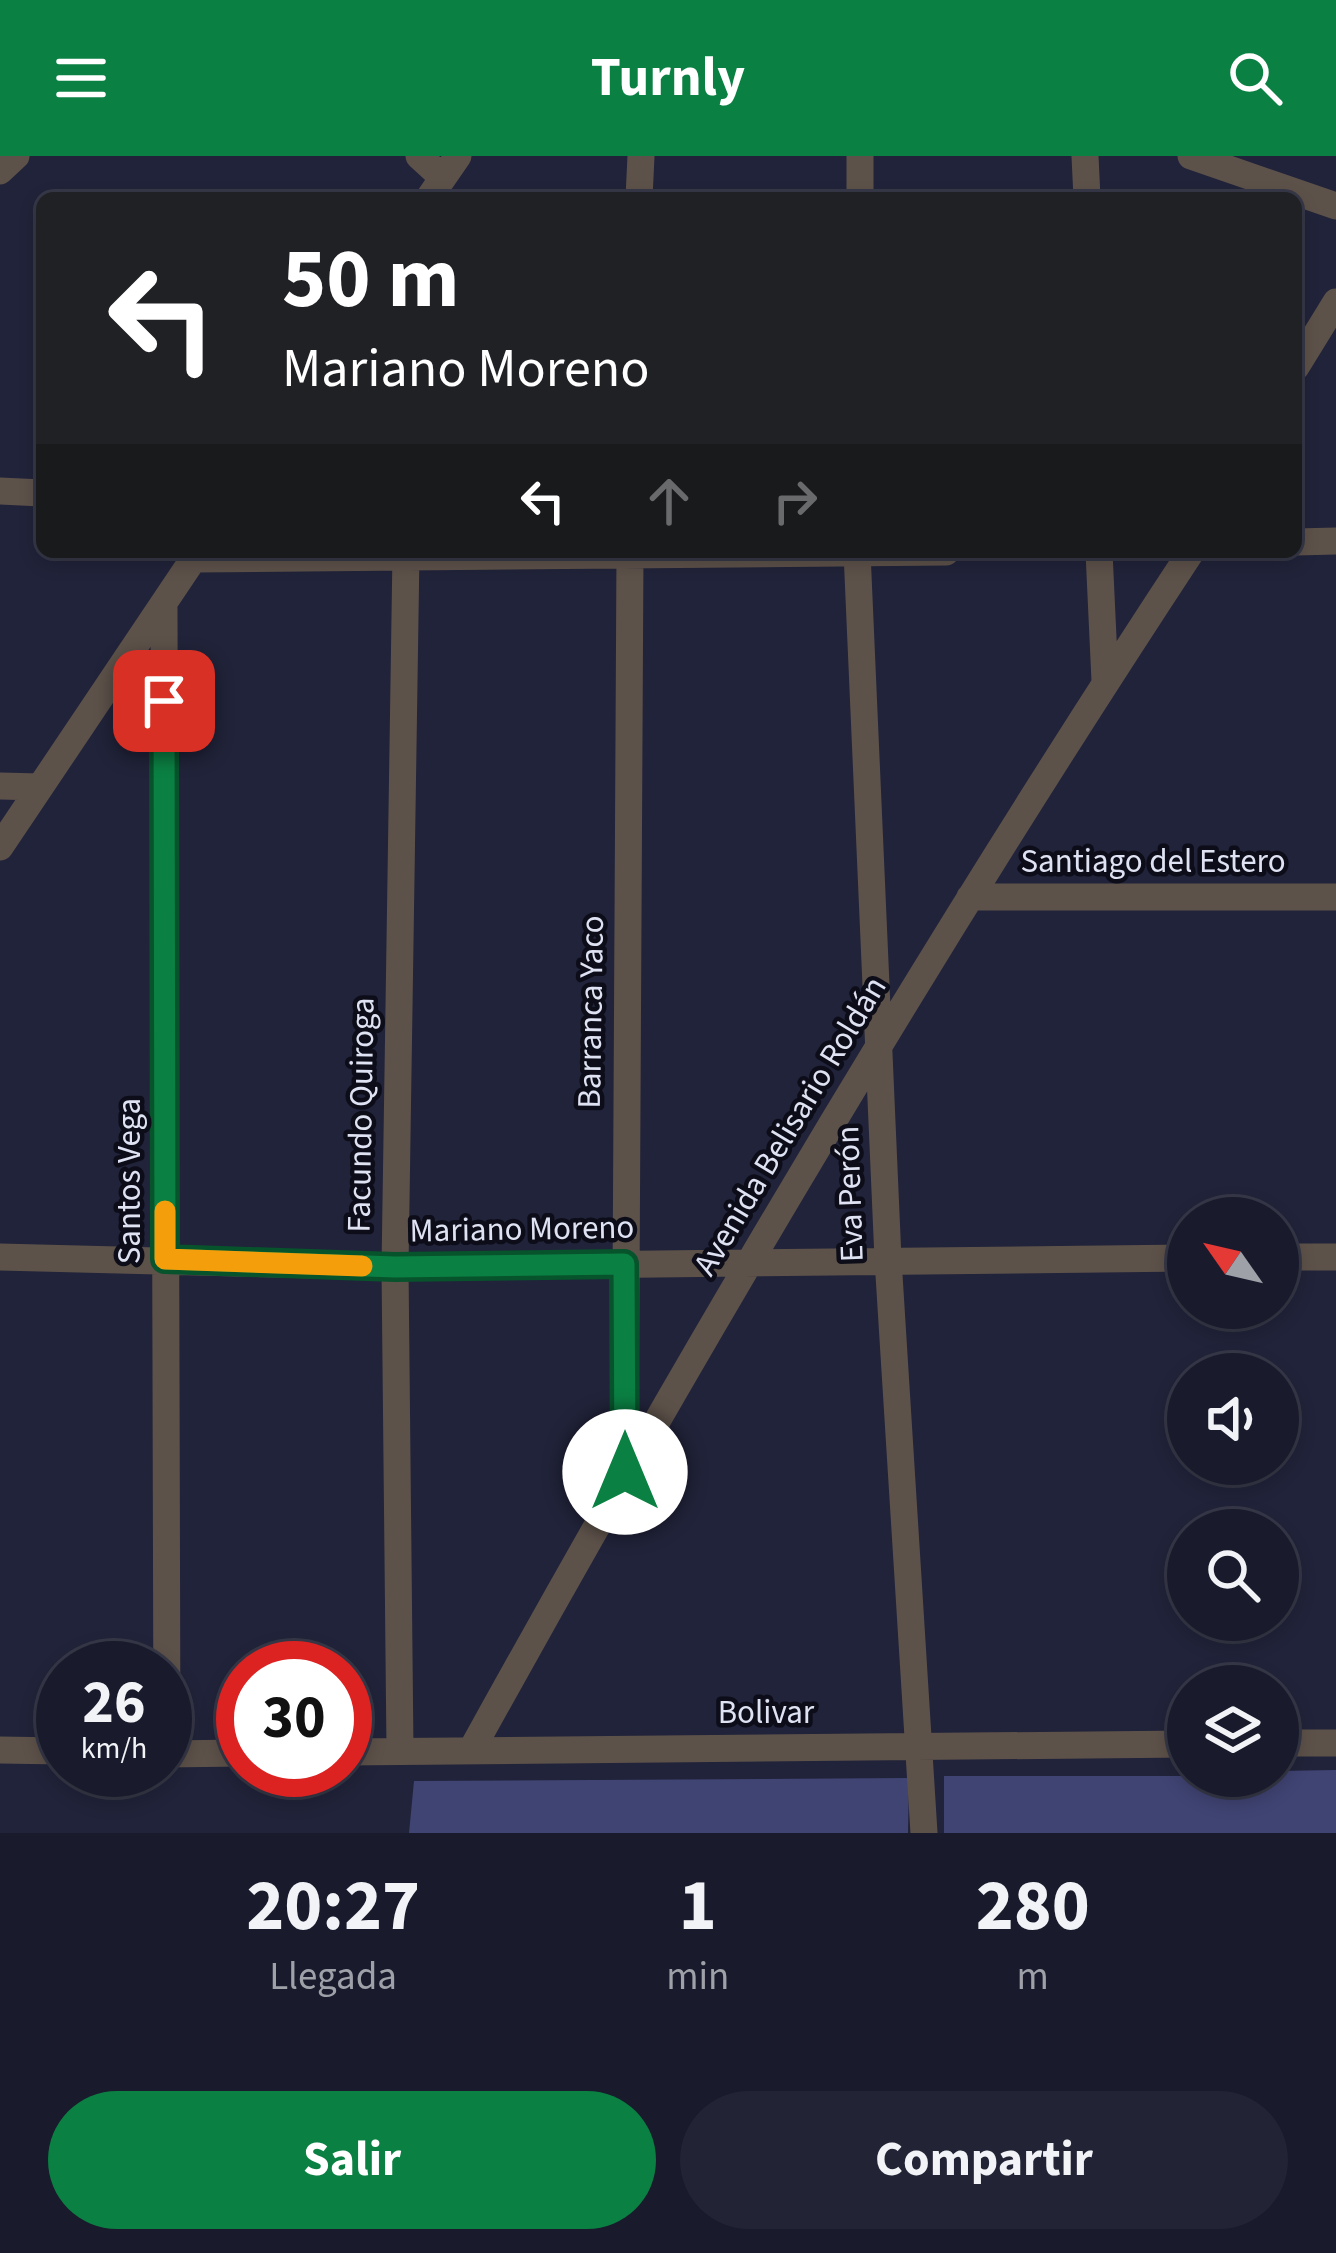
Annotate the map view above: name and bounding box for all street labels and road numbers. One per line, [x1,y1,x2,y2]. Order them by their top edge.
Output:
street label: Santiago del Estero [1020,838,1286,885]
street label: Barranca Yaco [566,915,616,1109]
street label: Avenida Belisario Roldán [682,967,898,1285]
street label: Facundo Quiroga [335,997,387,1233]
street label: Santos Vega [106,1098,153,1264]
street label: Eva Perón [824,1125,876,1263]
street label: Mariano Moreno [409,1204,635,1254]
street label: Bolivar [718,1689,815,1736]

